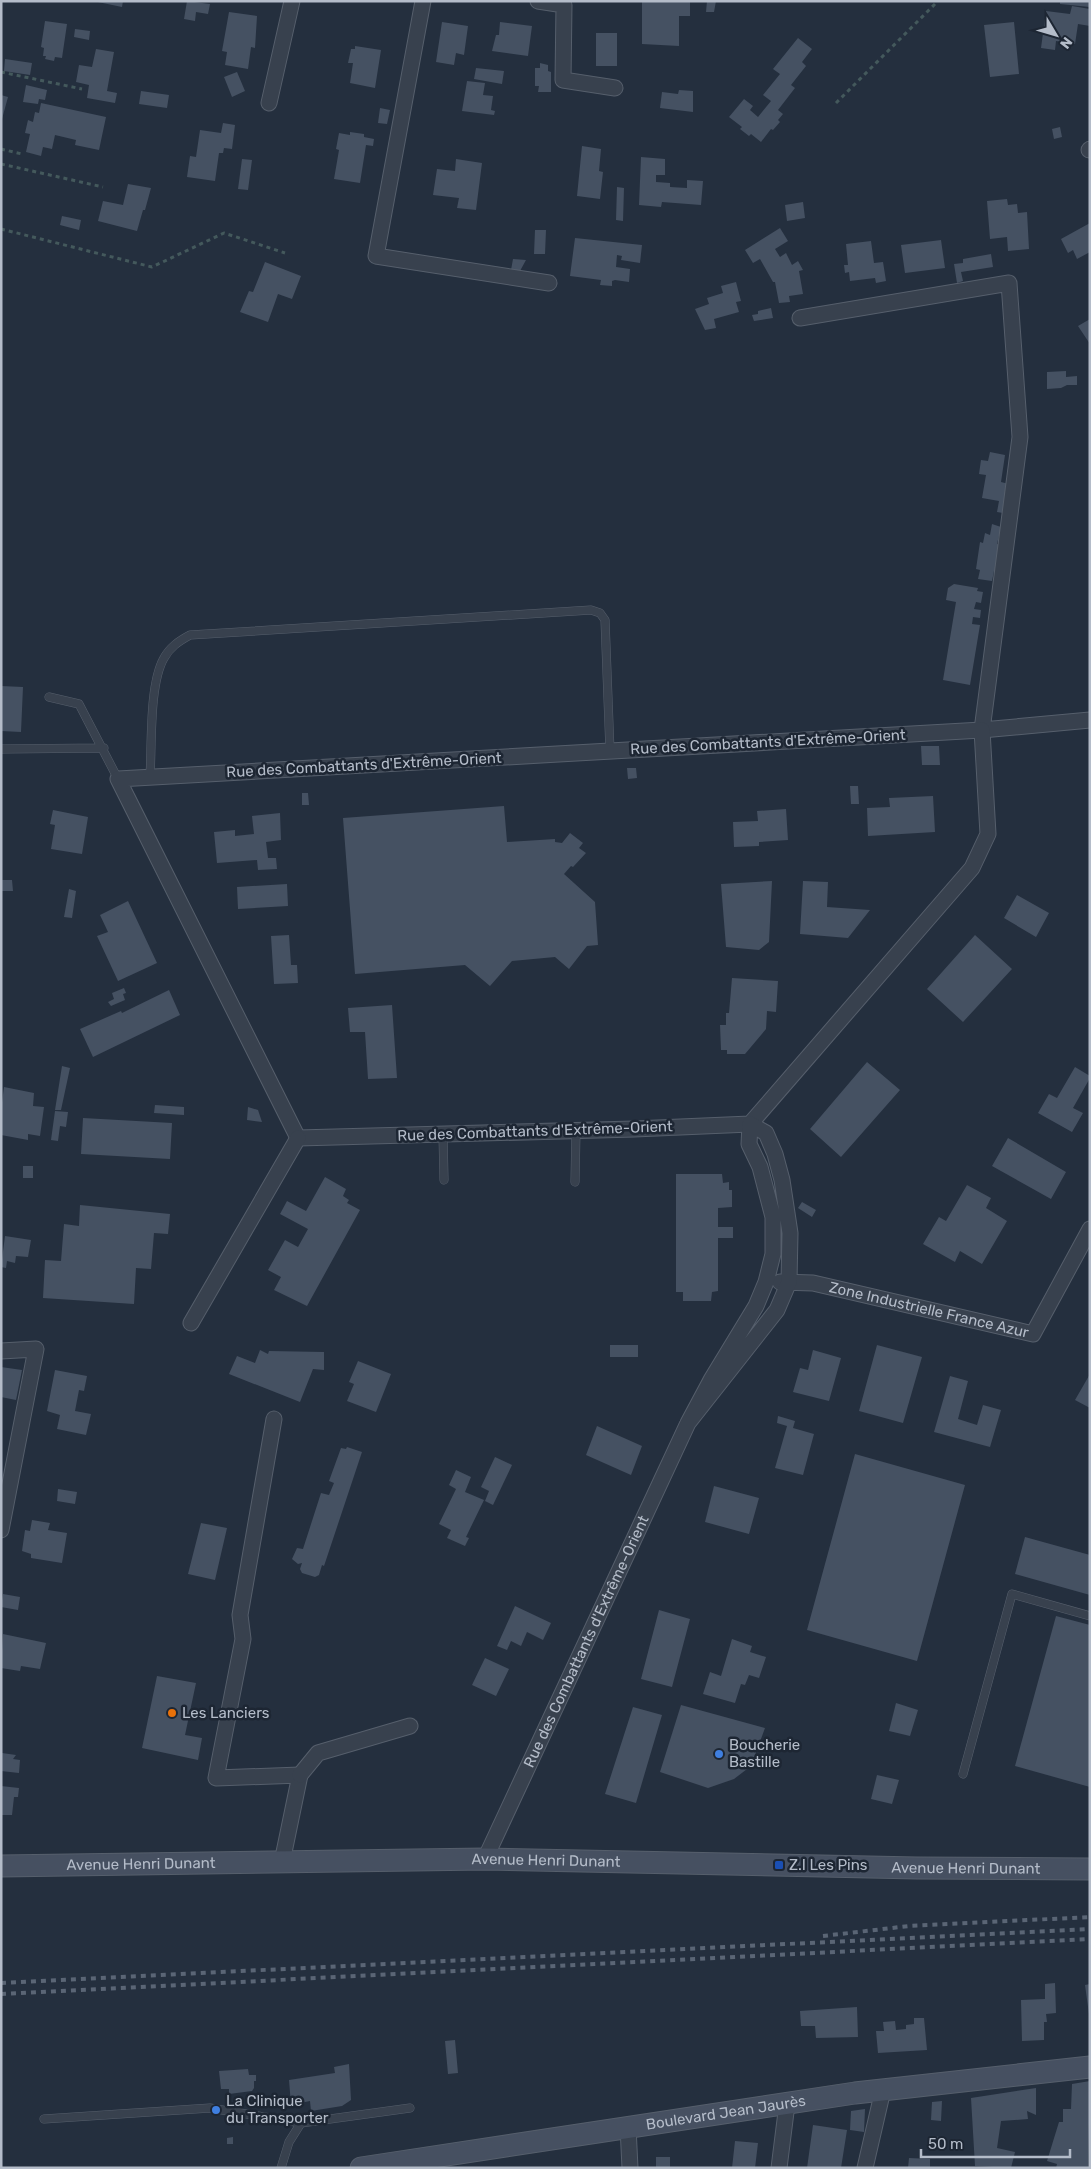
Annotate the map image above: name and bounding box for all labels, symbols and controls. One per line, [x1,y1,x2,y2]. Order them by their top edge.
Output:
north arrow [1031,10,1081,60]
text: N [1056,33,1076,52]
street label: Rue des Combattants d'Extrême-Orient [630,726,906,758]
street label: Rue des Combattants d'Extrême-Orient [226,749,502,781]
street label: Rue des Combattants d'Extrême-Orient [397,1117,673,1145]
street label: Zone Industrielle France Azur [827,1278,1031,1342]
street label: Rue des Combattants d'Extrême-Orient [520,1512,653,1770]
place label: Les Lanciers [182,1704,270,1722]
marker: Les Lanciers [166,1707,178,1719]
place label: Boucherie Bastille [729,1736,800,1771]
marker: Boucherie Bastille [713,1748,725,1760]
street label: Avenue Henri Dunant [471,1850,621,1871]
street label: Avenue Henri Dunant [66,1854,216,1874]
place label: Z.I Les Pins [789,1856,868,1874]
street label: Avenue Henri Dunant [891,1858,1041,1878]
marker: Z.I Les Pins [773,1859,785,1871]
place label: La Clinique du Transporter [226,2092,329,2127]
street label: Boulevard Jean Jaurès [645,2092,807,2134]
marker: La Clinique du Transporter [210,2104,222,2116]
scale bar [921,2126,1070,2158]
text: 50 m [928,2135,963,2153]

